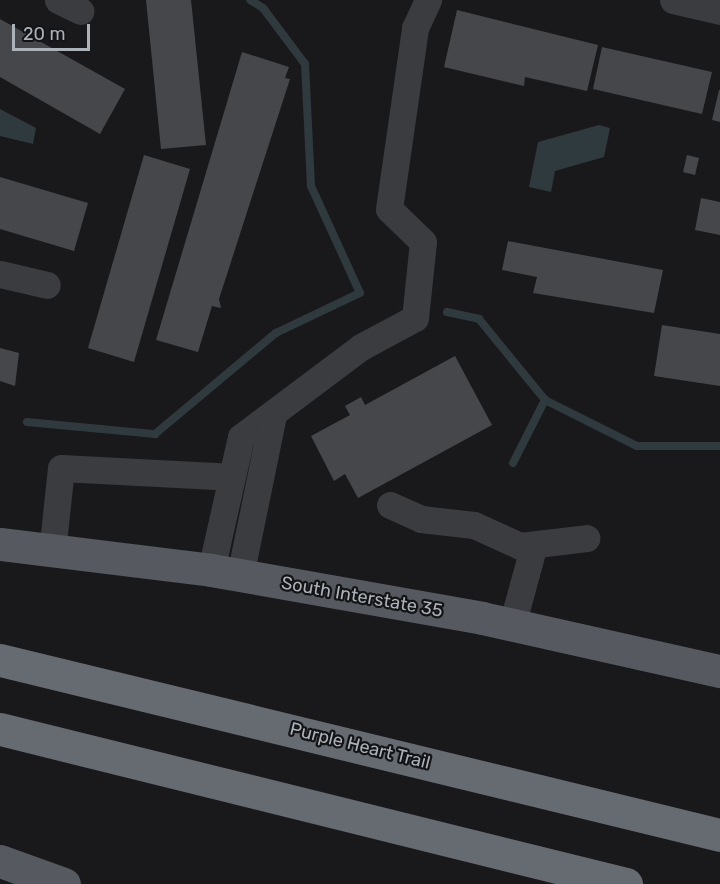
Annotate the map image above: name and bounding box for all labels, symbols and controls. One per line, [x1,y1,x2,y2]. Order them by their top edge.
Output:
scale bar [15,12,93,50]
text: 20 m [23,23,65,45]
street label: South Interstate 35 [280,572,444,622]
street label: Purple Heart Trail [287,718,433,774]

